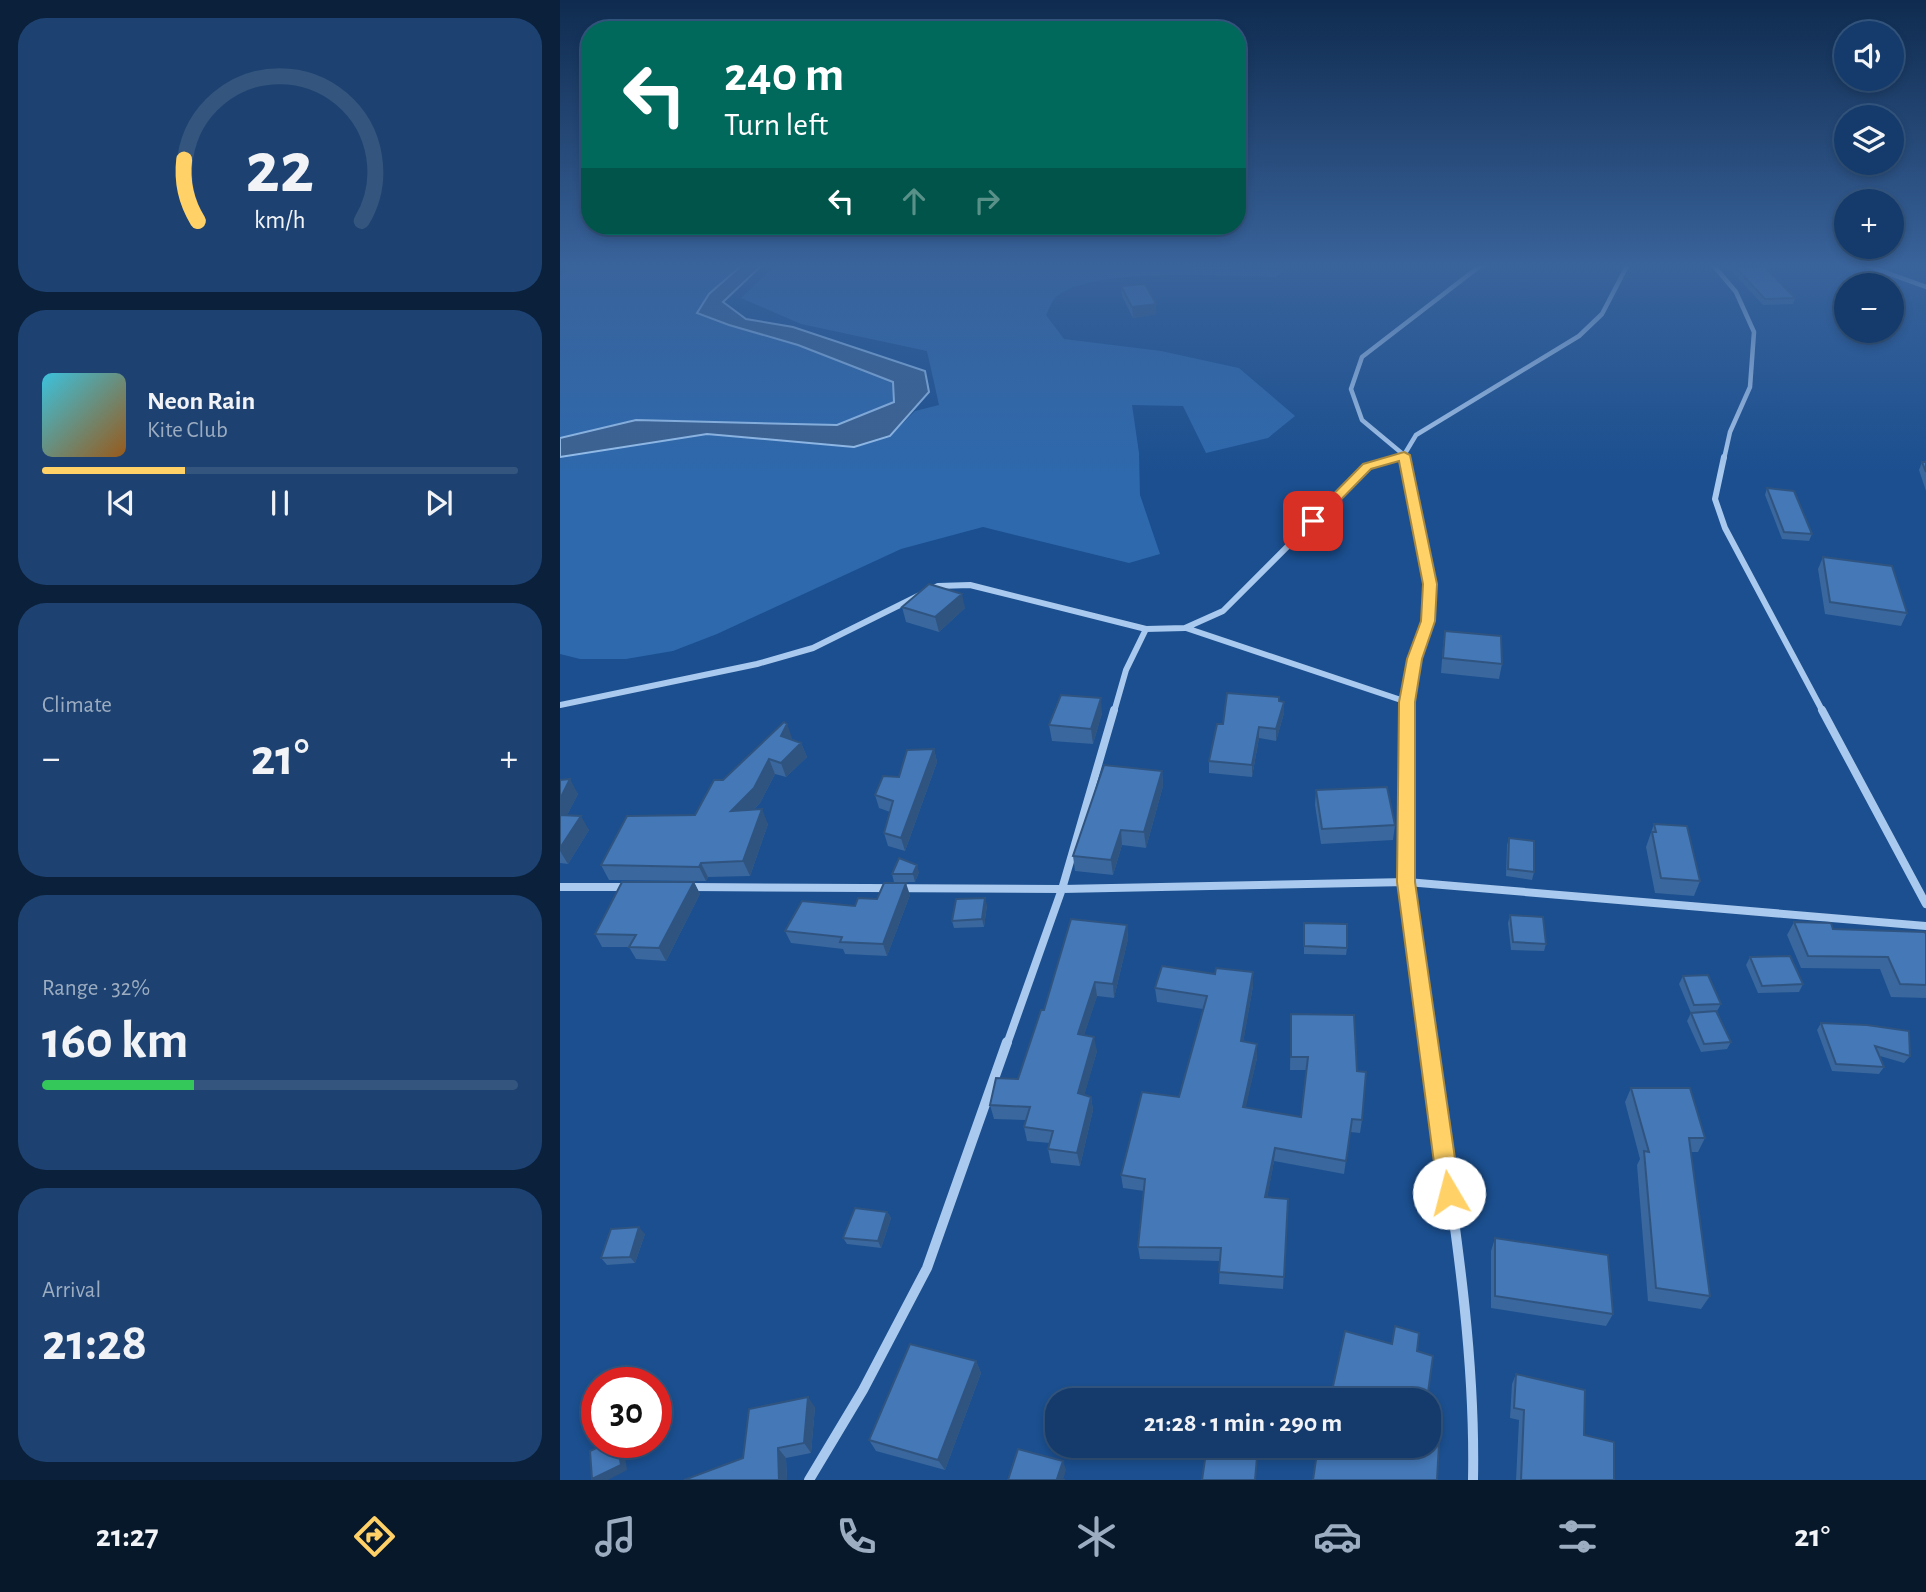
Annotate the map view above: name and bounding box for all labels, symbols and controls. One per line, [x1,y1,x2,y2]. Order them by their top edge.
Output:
map controls [1834,21,1904,343]
button: sound [1834,21,1904,91]
icon: left [609,49,700,140]
text: 240 m [724,51,844,100]
button: layers [1834,105,1904,175]
text: Turn left [724,109,828,141]
text: 22 [246,134,314,207]
icon: left [822,182,860,220]
icon: ahead [895,182,933,220]
icon: right [968,182,1006,220]
button: + [1834,189,1904,259]
text: km/h [254,208,306,233]
button: − [1834,273,1904,343]
text: Neon Rain [147,388,255,414]
text: Kite Club [147,419,228,442]
icon: previous [102,484,140,522]
icon: pause [261,484,299,522]
icon: next [420,484,458,522]
pin [1283,491,1343,551]
icon: arrive [1294,502,1332,540]
text: Climate [42,694,112,717]
text: 21° [251,732,309,784]
text: − [42,740,60,778]
text: + [500,740,518,778]
text: Range · 32% [42,977,150,1000]
text: 160 km [42,1015,188,1067]
position arrow [1412,1156,1486,1230]
text: Arrival [42,1279,101,1302]
text: 21:28 [42,1317,147,1369]
speed limit sign: 30 [581,1367,672,1458]
text: 21:28 · 1 min · 290 m [1144,1410,1342,1436]
icon: directions [350,1512,399,1561]
icon: music [591,1512,640,1561]
icon: phone [832,1512,881,1561]
icon: climate [1072,1512,1121,1561]
icon: car [1313,1512,1362,1561]
icon: filters [1553,1512,1602,1561]
text: 21:27 [96,1520,159,1552]
text: 21° [1794,1520,1830,1552]

